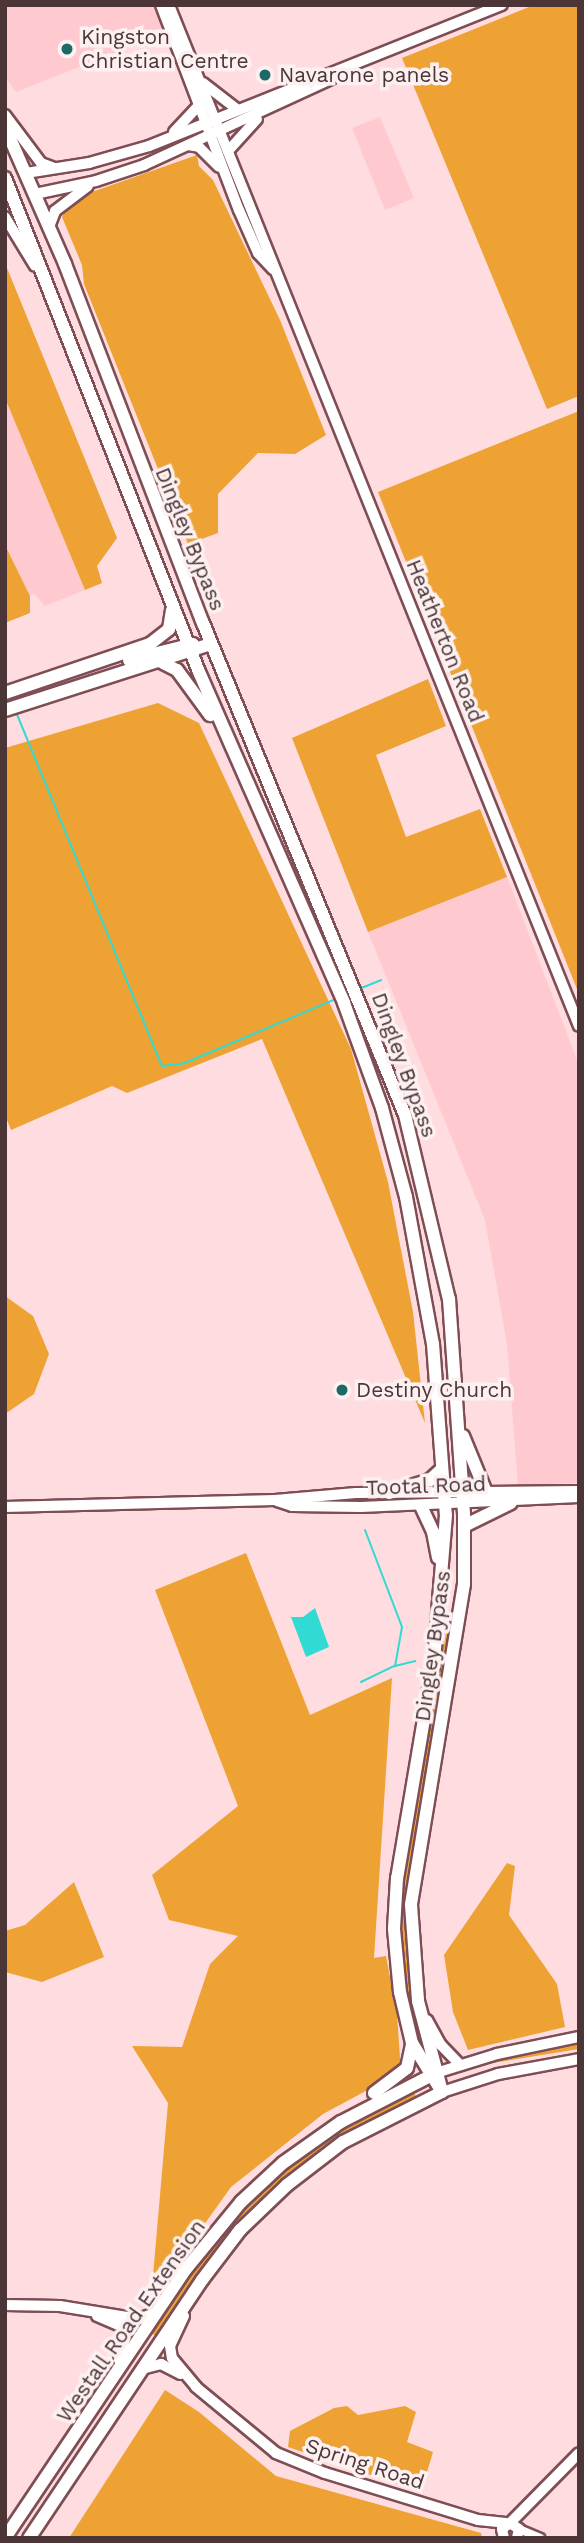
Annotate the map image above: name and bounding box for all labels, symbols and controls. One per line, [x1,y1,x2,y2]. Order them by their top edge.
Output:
place label: Kingston Christian Centre [81,24,249,74]
marker: Kingston Christian Centre [59,41,75,57]
place label: Navarone panels [279,62,449,88]
marker: Navarone panels [257,67,273,83]
street label: Dingley Bypass [150,464,230,614]
street label: Heatherton Road [401,556,489,726]
street label: Dingley Bypass [366,989,442,1141]
place label: Destiny Church [356,1377,513,1403]
marker: Destiny Church [334,1382,350,1398]
street label: Tootal Road [365,1471,487,1501]
street label: Dingley Bypass [410,1569,456,1723]
street label: Westall Road Extension [51,2214,211,2428]
street label: Spring Road [302,2433,428,2495]

